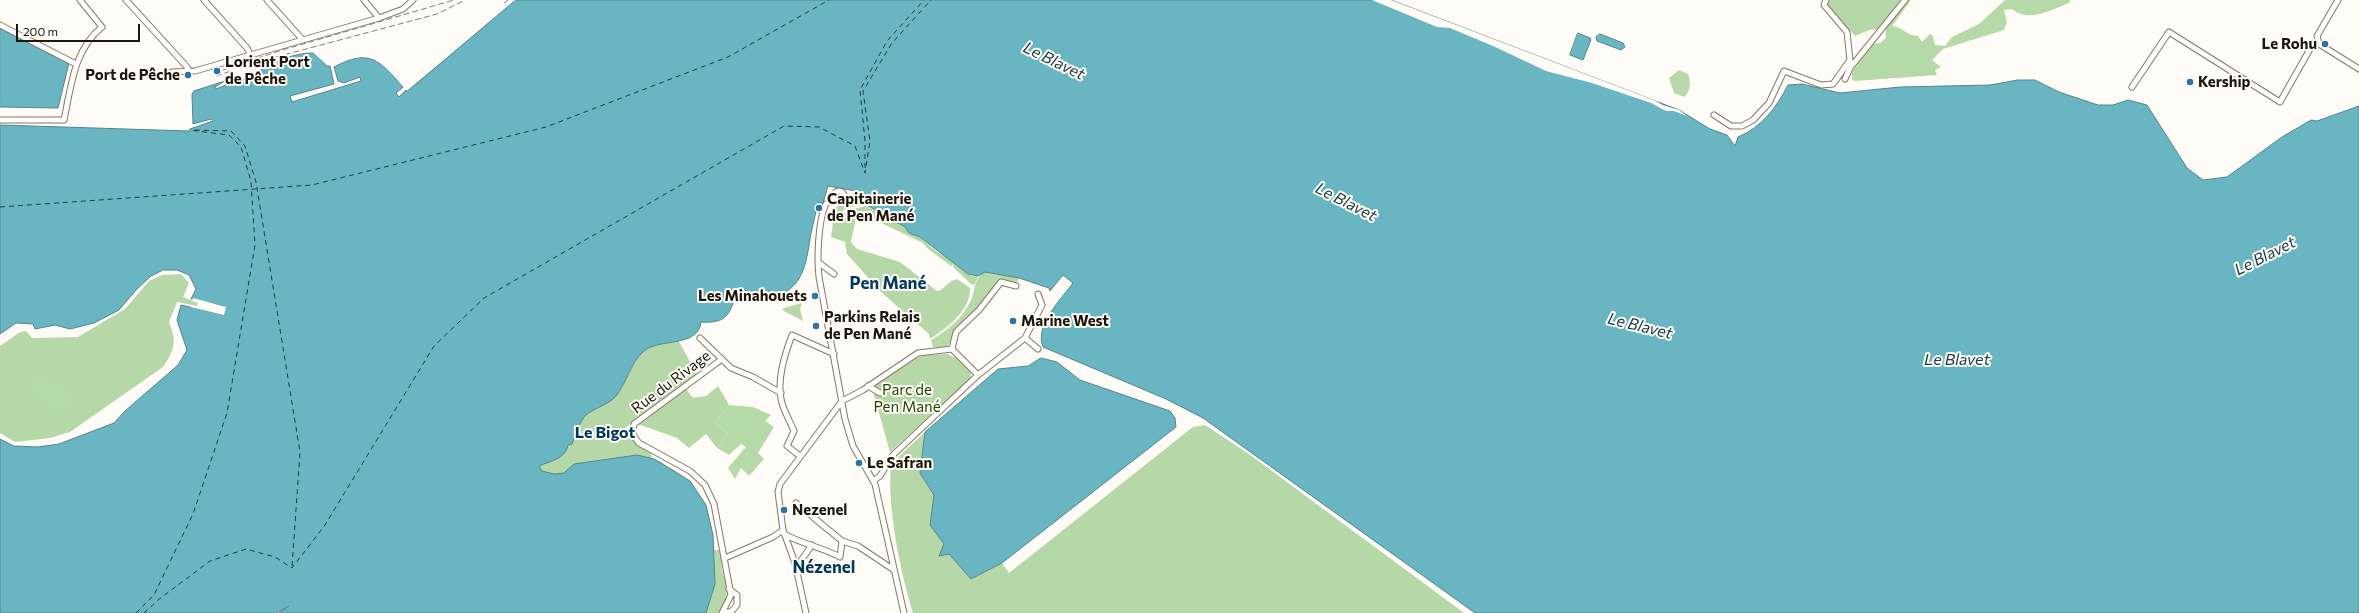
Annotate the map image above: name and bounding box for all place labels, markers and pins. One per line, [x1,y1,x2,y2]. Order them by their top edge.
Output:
place label: Le Rohu [2262,35,2317,53]
marker: Le Rohu [2320,39,2330,49]
place label: Lorient Port de Pêche [225,53,310,88]
place label: Port de Pêche [85,66,180,84]
marker: Lorient Port de Pêche [212,66,222,76]
marker: Port de Pêche [183,70,193,80]
place label: Kership [2198,73,2250,91]
marker: Kership [2185,77,2195,87]
place label: Capitainerie de Pen Mané [827,190,914,225]
marker: Capitainerie de Pen Mané [814,203,824,213]
place label: Les Minahouets [698,287,807,305]
marker: Les Minahouets [810,291,820,301]
place label: Parkins Relais de Pen Mané [824,308,920,343]
place label: Marine West [1021,312,1109,330]
marker: Marine West [1008,316,1018,326]
marker: Parkins Relais de Pen Mané [811,321,821,331]
place label: Le Safran [867,454,932,472]
marker: Le Safran [854,458,864,468]
place label: Nezenel [792,501,847,519]
marker: Nezenel [779,505,789,515]

